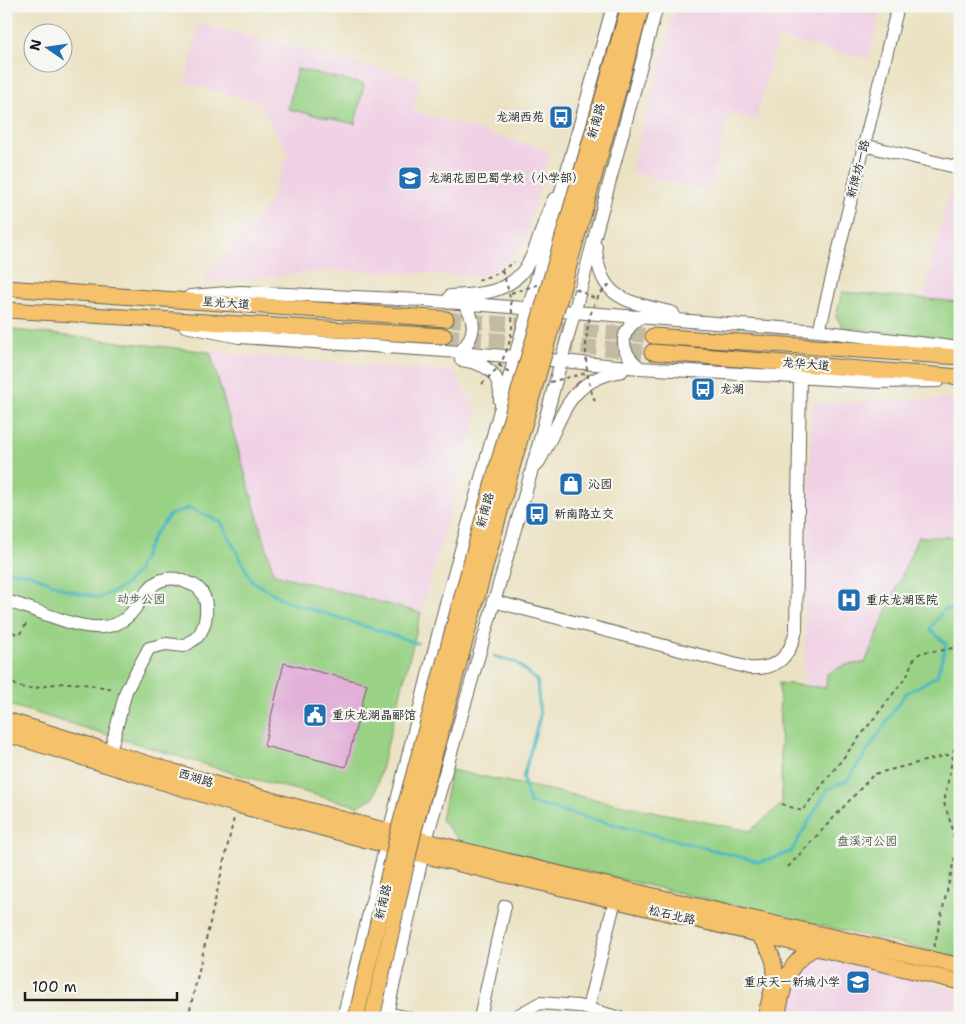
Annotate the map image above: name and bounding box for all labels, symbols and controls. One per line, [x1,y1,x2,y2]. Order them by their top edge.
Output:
north arrow [22,22,72,72]
text: N [25,38,45,53]
street label: 新南路 [583,101,609,141]
bus stop icon: 龙湖西苑 [548,104,574,130]
place label: 龙湖西苑 [496,109,544,125]
street label: 新牌坊一路 [843,138,873,200]
school or university icon: 龙湖花园巴蜀学校（小学部） [397,165,423,191]
place label: 龙湖花园巴蜀学校（小学部） [428,170,584,186]
street label: 星光大道 [201,293,251,313]
street label: 龙华大道 [781,354,831,374]
bus stop icon: 龙湖 [690,376,716,402]
place label: 龙湖 [720,381,744,397]
shop icon: 沁园 [558,471,584,497]
place label: 沁园 [588,476,612,492]
street label: 新南路 [473,491,497,529]
bus stop icon: 新南路立交 [524,501,550,527]
place label: 新南路立交 [554,506,614,522]
hospital icon: 重庆龙湖医院 [836,587,862,613]
park label: 动步公园 [117,591,165,607]
place label: 重庆龙湖医院 [866,592,938,608]
public building icon: 重庆龙湖晶郦馆 [302,702,328,728]
place label: 重庆龙湖晶郦馆 [332,707,416,723]
street label: 西湖路 [176,765,216,791]
park label: 盘溪河公园 [837,833,897,849]
street label: 新南路 [371,883,395,921]
street label: 松石北路 [647,902,697,928]
scale bar [25,969,178,1001]
school or university icon: 重庆天一新城小学 [845,969,871,995]
place label: 重庆天一新城小学 [744,974,840,990]
text: 100 m [32,977,77,997]

